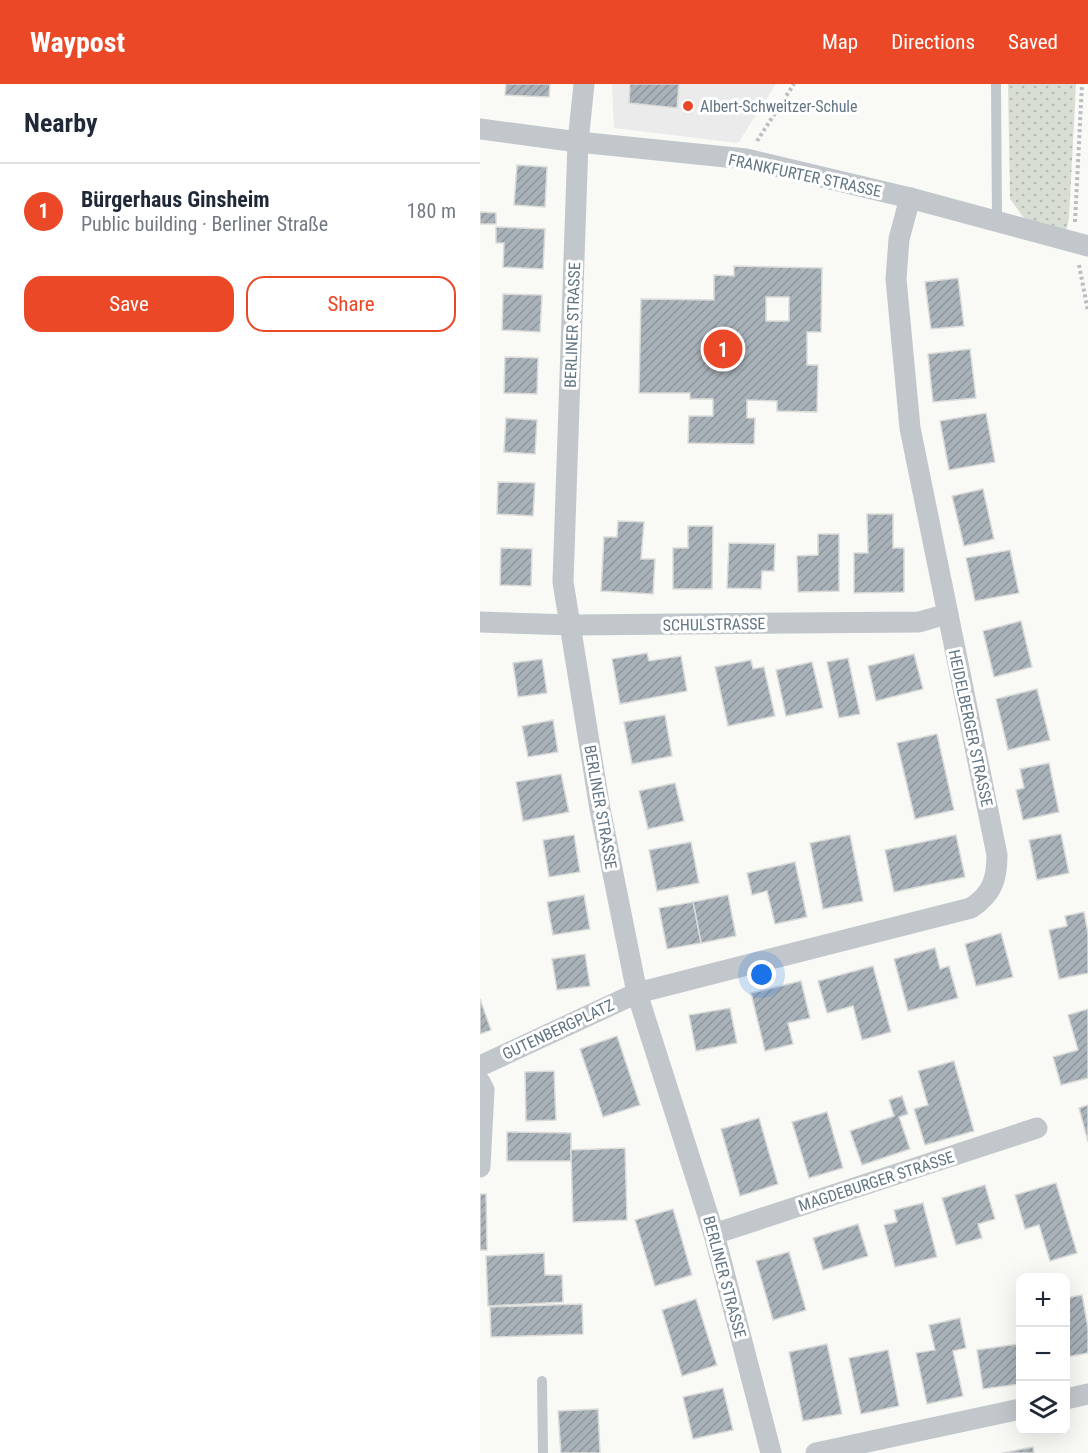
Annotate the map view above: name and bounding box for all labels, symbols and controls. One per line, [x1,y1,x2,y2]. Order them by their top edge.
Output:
text: Waypost [30,26,125,59]
text: Map [822,30,858,54]
text: Directions [891,30,975,54]
text: Saved [1008,30,1058,54]
place label: Albert-Schweitzer-Schule [700,97,858,116]
marker: Albert-Schweitzer-Schule [681,99,695,113]
text: Nearby [24,108,98,138]
street label: FRANKFURTER STRASSE [727,150,883,201]
text: Bürgerhaus Ginsheim [81,187,270,212]
text: 1 [38,199,49,223]
text: 180 m [407,199,456,223]
text: Public building · Berliner Straße [81,212,328,236]
street label: BERLINER STRASSE [561,262,584,388]
button: Save [24,276,234,332]
button: Share [246,276,456,332]
pin: 1 [704,326,742,372]
street label: SCHULSTRASSE [662,614,766,635]
street label: HEIDELBERGER STRASSE [945,648,996,808]
street label: BERLINER STRASSE [580,744,621,871]
your location [747,960,776,989]
street label: GUTENBERGPLATZ [499,995,617,1064]
street label: MAGDEBURGER STRASSE [796,1147,956,1216]
street label: BERLINER STRASSE [699,1214,750,1340]
map controls [1016,1273,1070,1435]
button: + [1016,1273,1070,1327]
button: − [1016,1327,1070,1381]
button: layers [1016,1381,1070,1435]

